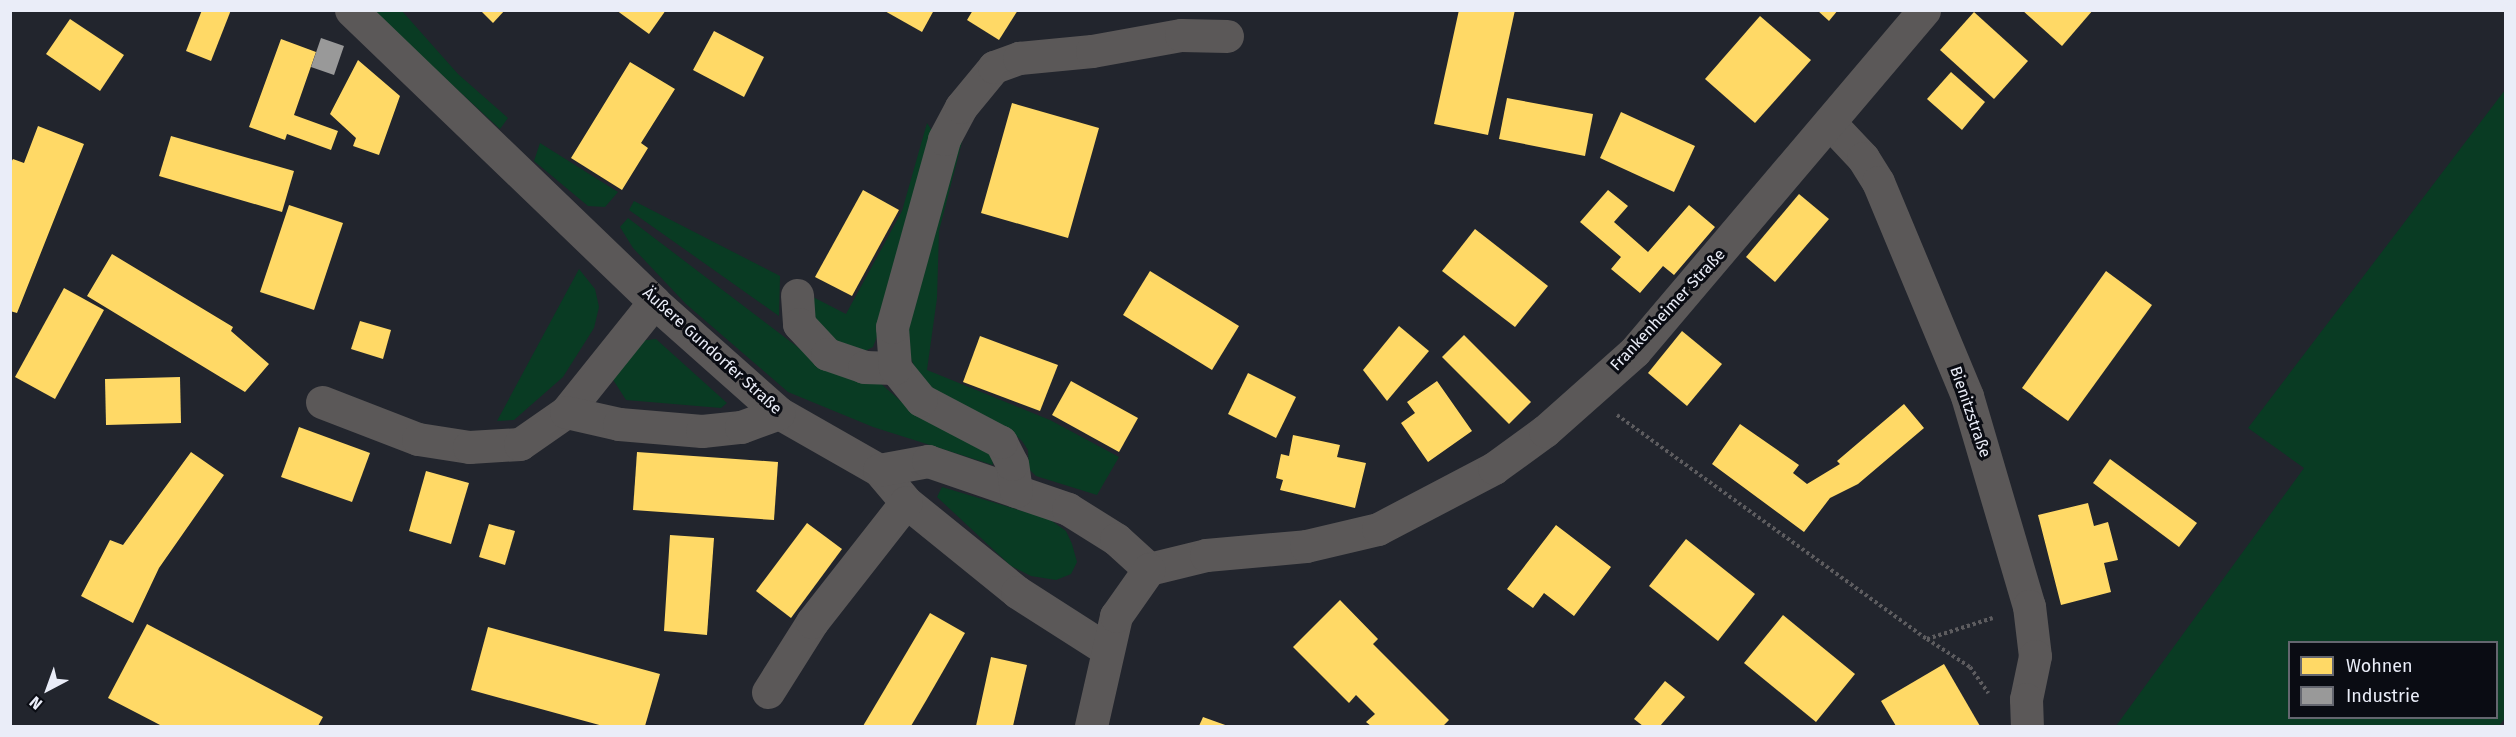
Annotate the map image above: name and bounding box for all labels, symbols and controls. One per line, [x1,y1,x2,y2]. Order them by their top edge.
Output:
street label: Frankenheimer Straße [1607,245,1729,375]
street label: Äußere Gundorfer Straße [638,283,786,419]
street label: Bienitzstraße [1945,364,1995,460]
legend [2288,641,2498,719]
text: Wohnen [2346,655,2413,677]
north arrow [18,659,78,719]
text: Industrie [2346,685,2420,707]
text: N [26,692,46,714]

